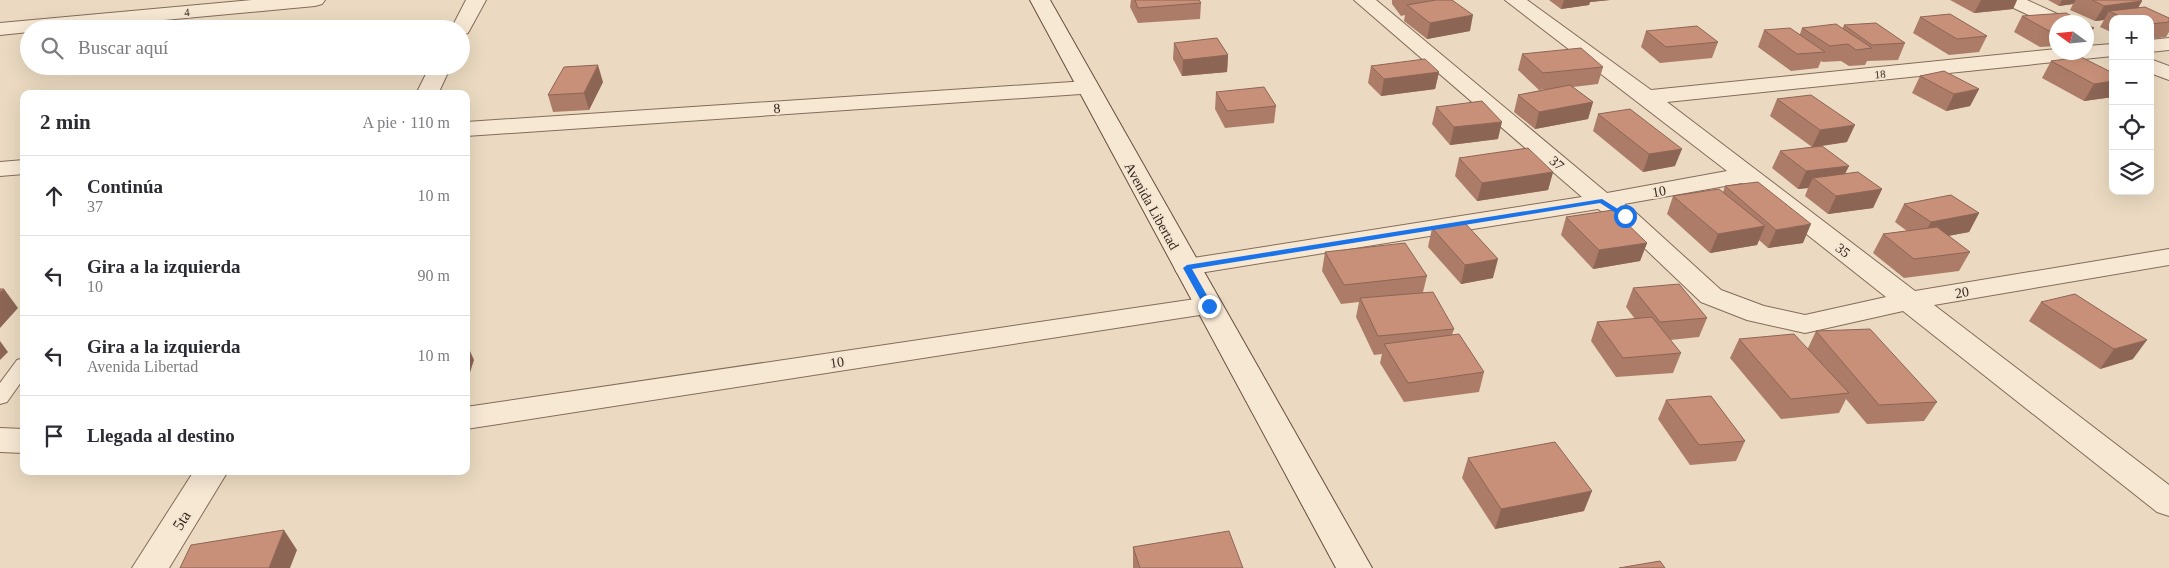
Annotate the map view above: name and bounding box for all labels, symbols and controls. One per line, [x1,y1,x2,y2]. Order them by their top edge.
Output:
street label: 4 [184,6,191,18]
north arrow [2049,15,2094,60]
map controls [2109,15,2154,195]
button: + [2109,15,2154,60]
search box [20,20,470,75]
icon: search [38,34,66,62]
text: Buscar aquí [78,37,168,58]
button: − [2109,60,2154,105]
street label: 18 [1874,67,1887,81]
street label: 8 [773,101,781,116]
button: locate [2109,105,2154,150]
text: 2 min [40,110,91,134]
text: A pie · 110 m [363,114,450,131]
button: layers [2109,150,2154,195]
street label: 37 [1546,153,1567,174]
street label: Avenida Libertad [1121,160,1182,252]
text: Continúa [87,176,163,197]
icon: ahead [40,182,68,210]
street label: 10 [1651,183,1667,200]
text: 10 m [418,187,450,204]
text: 37 [87,198,103,215]
route start [1614,205,1637,228]
street label: 35 [1833,240,1853,261]
text: Gira a la izquierda [87,256,241,277]
icon: left [40,262,68,290]
text: 90 m [418,267,450,284]
text: 10 [87,278,103,295]
street label: 20 [1954,284,1970,301]
route end [1198,295,1221,318]
text: Gira a la izquierda [87,336,241,357]
icon: left [40,342,68,370]
text: 10 m [418,347,450,364]
street label: 10 [829,354,845,371]
text: Avenida Libertad [87,358,198,375]
icon: arrive [40,422,68,450]
text: Llegada al destino [87,425,235,446]
street label: 5ta [169,507,194,533]

